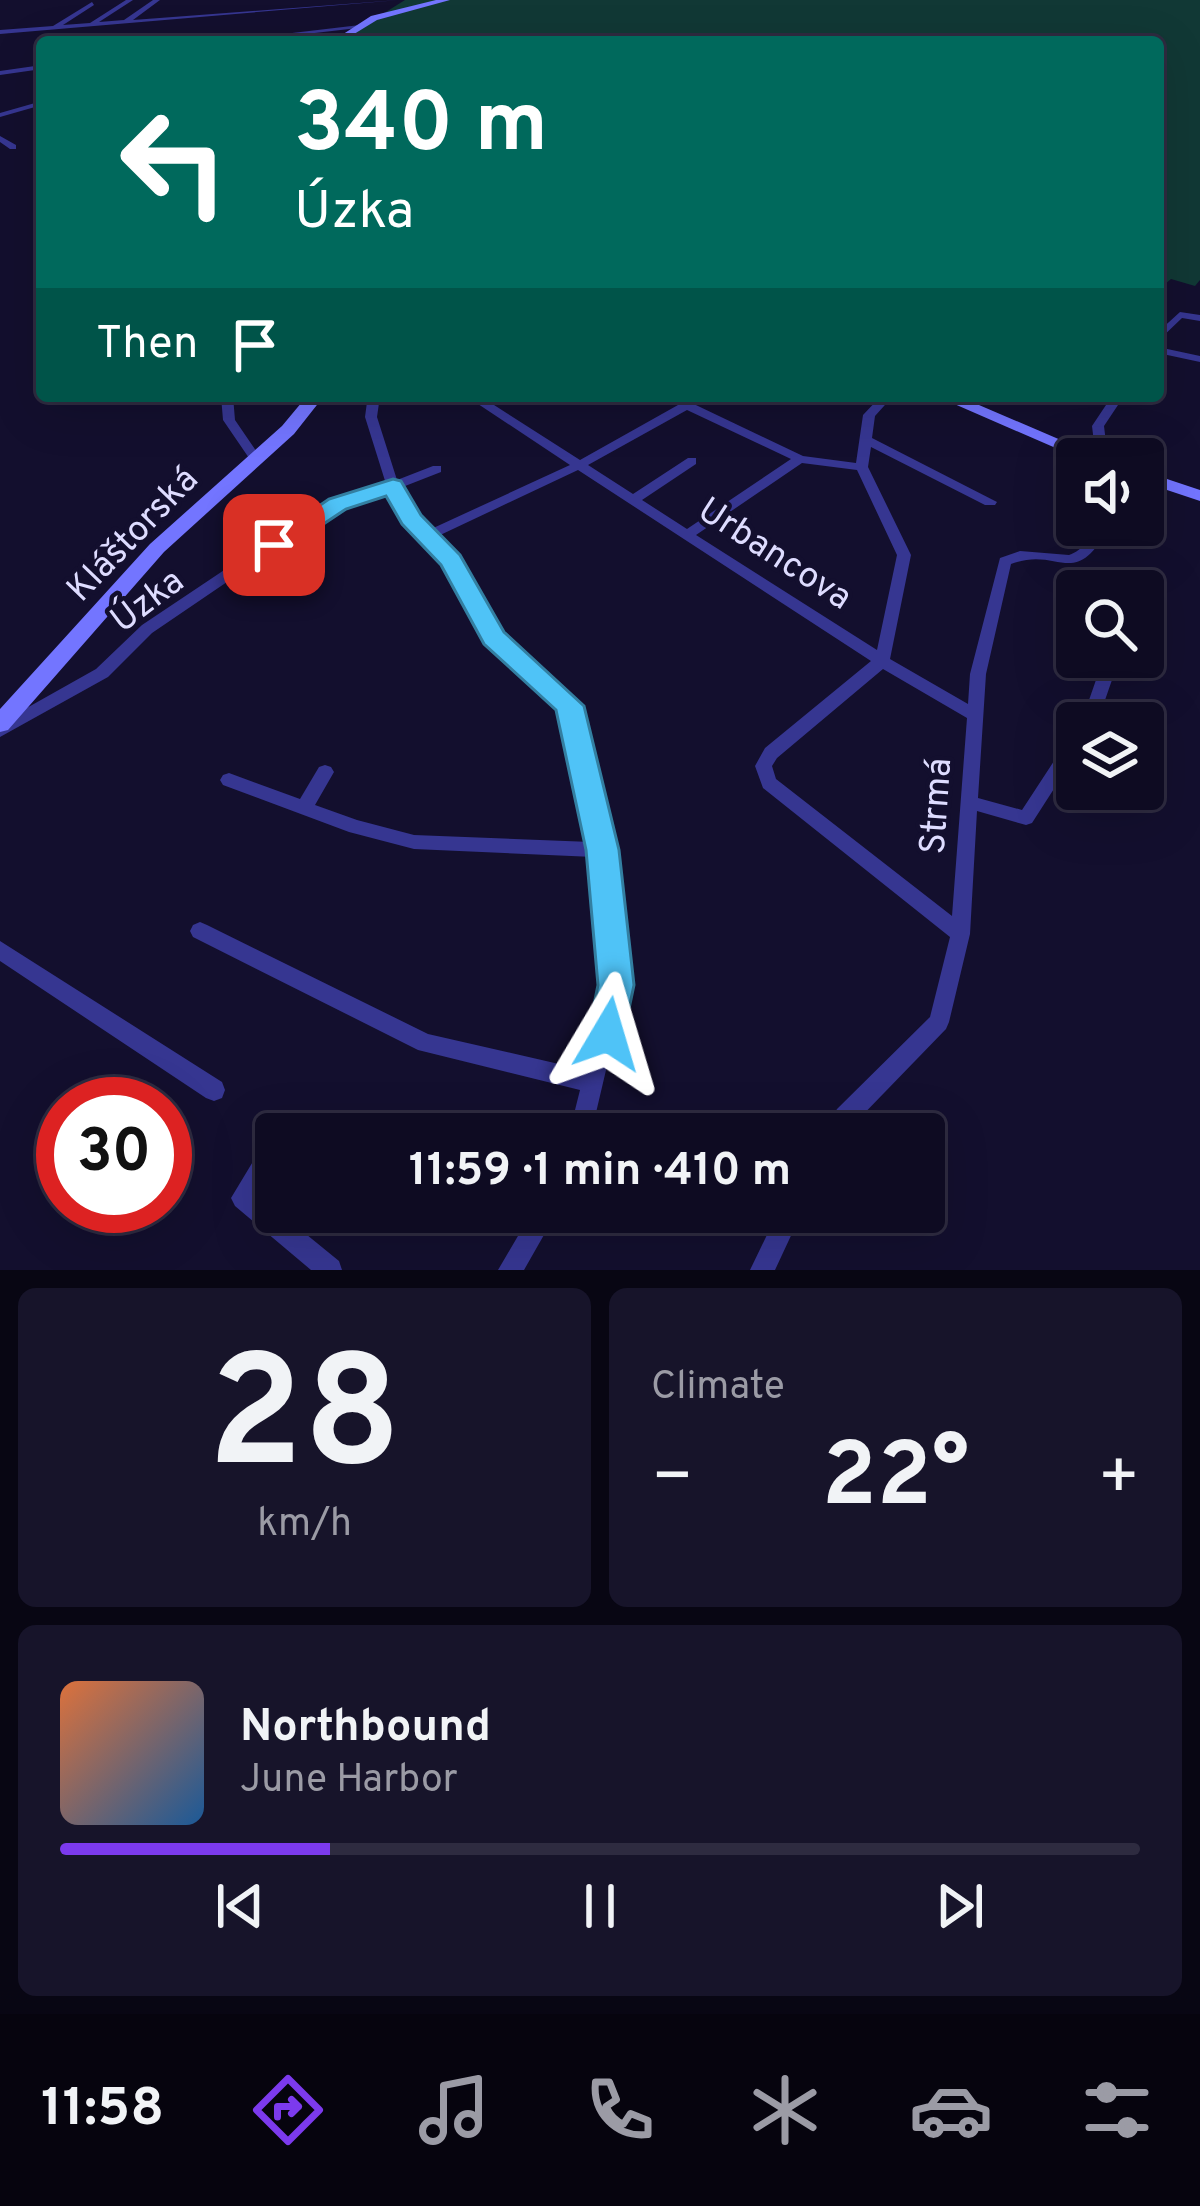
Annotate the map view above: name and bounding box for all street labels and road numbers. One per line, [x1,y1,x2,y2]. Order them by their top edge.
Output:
street label: Kláštorská [58,459,210,613]
street label: Urbancova [688,489,859,622]
street label: Úzka [101,558,194,645]
street label: Strmá [912,756,964,856]

